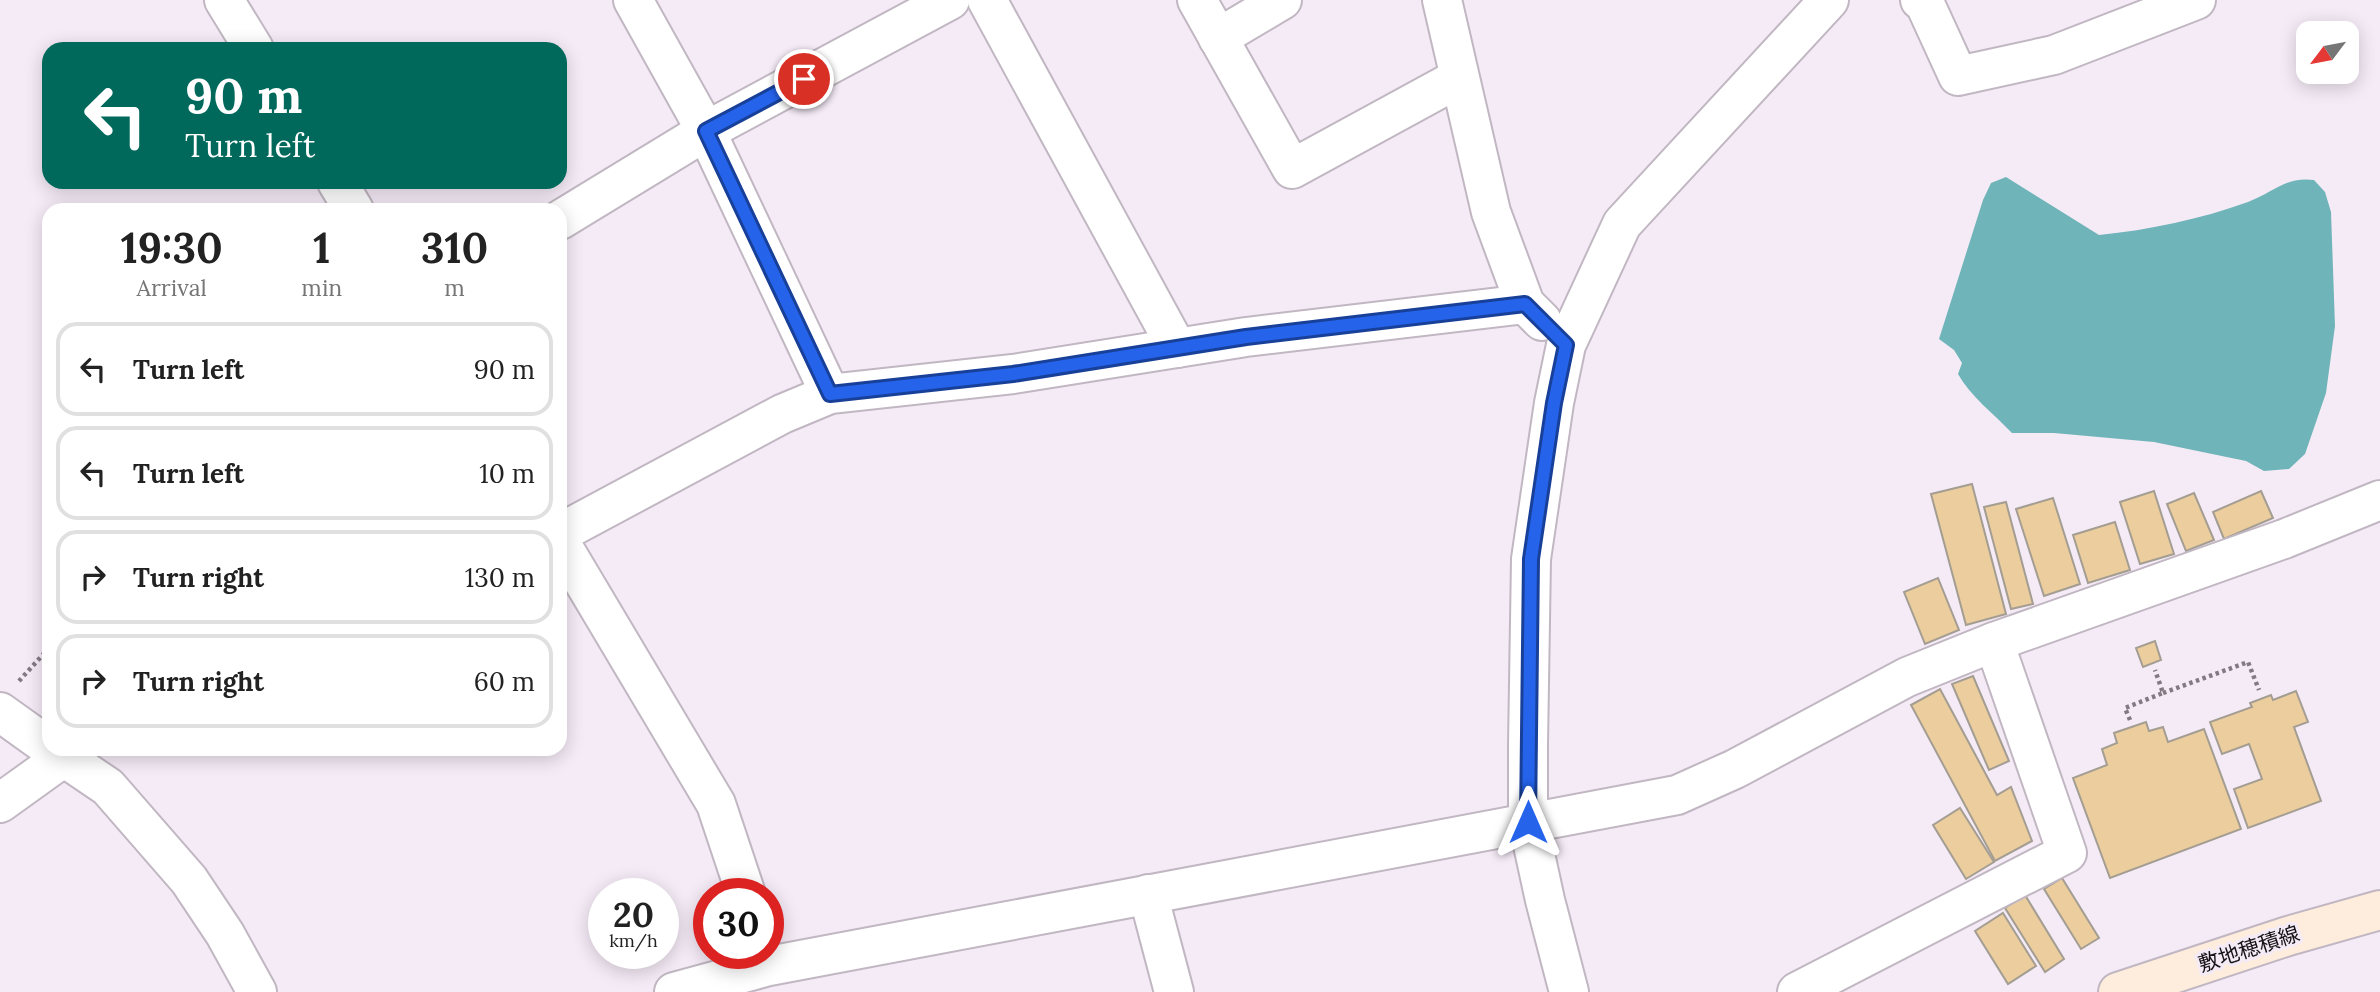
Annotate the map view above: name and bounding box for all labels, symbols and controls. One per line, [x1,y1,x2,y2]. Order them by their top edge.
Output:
north arrow [2296,21,2359,84]
map controls [2296,21,2359,84]
pin [774,49,834,109]
icon: arrive [785,60,823,98]
text: 90 m [185,64,302,126]
icon: left [70,70,161,161]
text: Turn left [185,125,315,166]
text: 19:30 [121,221,223,275]
text: 1 [313,221,330,275]
text: 310 [421,221,488,275]
text: Arrival [137,273,207,302]
text: min [301,273,342,302]
text: m [444,273,465,302]
icon: left [74,350,112,388]
text: Turn left [133,353,244,386]
text: 90 m [474,353,535,386]
icon: left [74,454,112,492]
text: Turn left [133,457,244,490]
text: 10 m [479,457,535,490]
icon: right [74,558,112,596]
text: Turn right [133,561,264,594]
text: 130 m [465,561,535,594]
icon: right [74,662,112,700]
text: Turn right [133,665,264,698]
text: 60 m [474,665,535,698]
position arrow [1491,785,1565,859]
speed limit sign: 30 [693,878,784,969]
text: 20 [613,892,654,937]
street label: 敷地穂積線 [2195,919,2303,978]
text: km/h [609,929,658,952]

